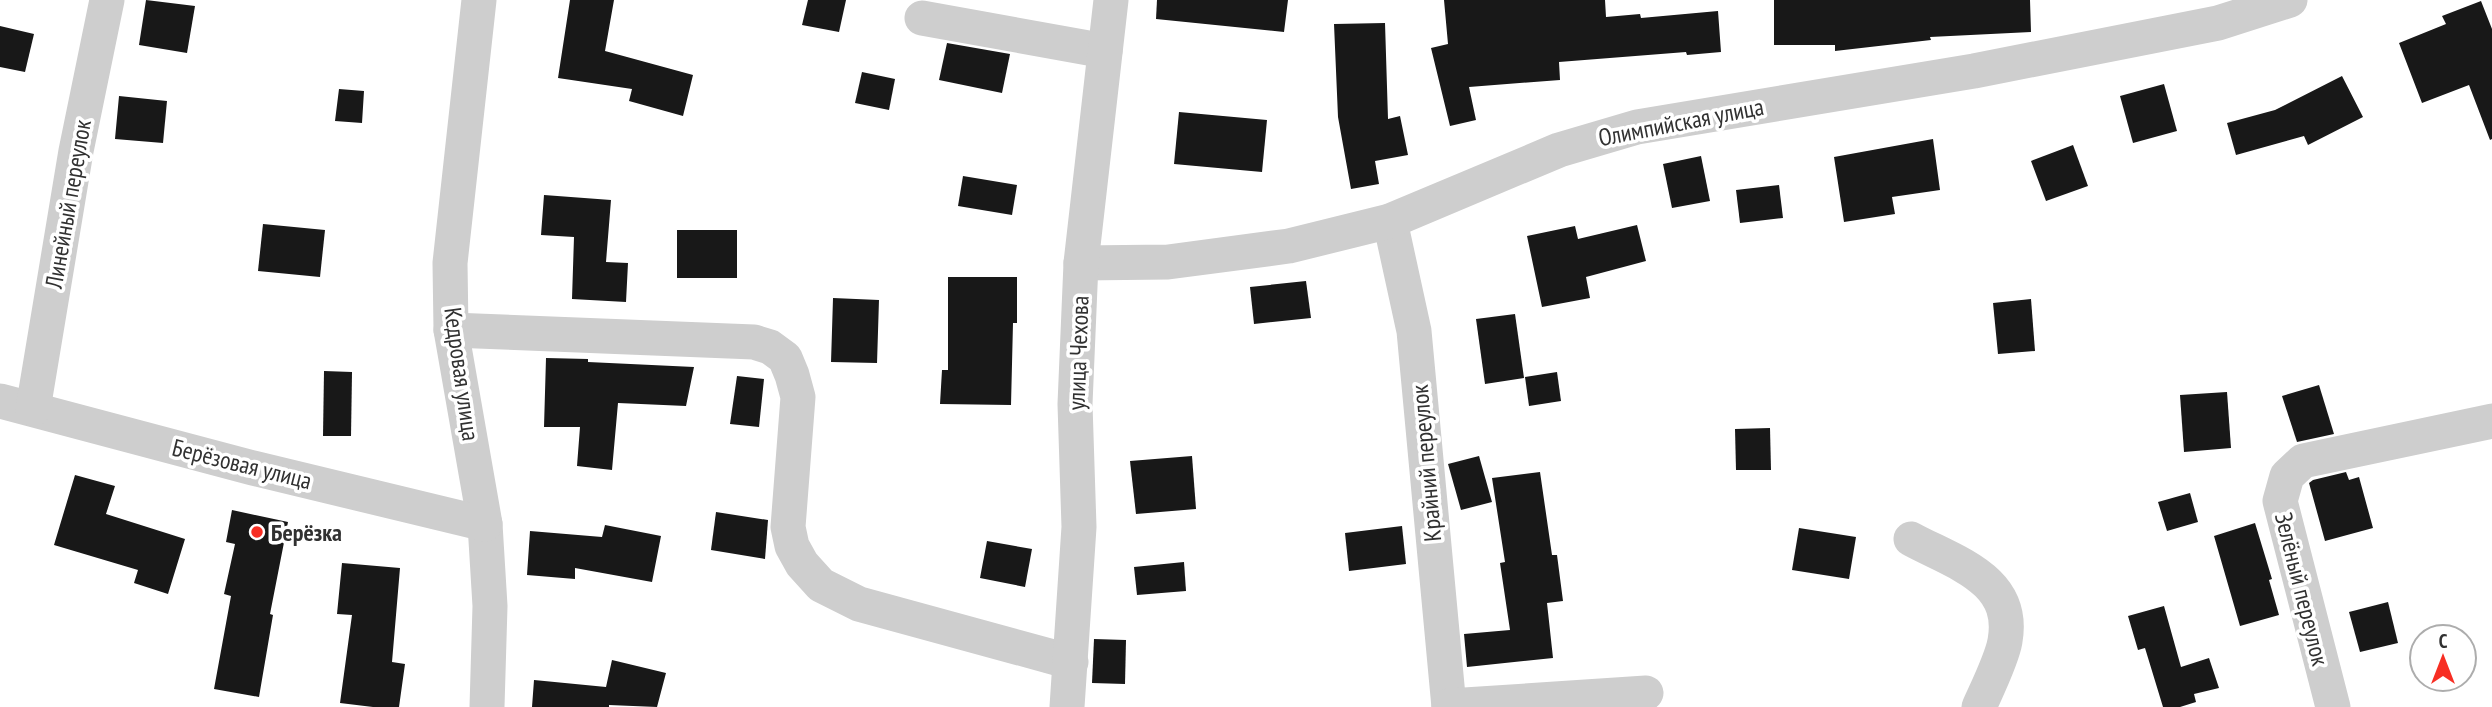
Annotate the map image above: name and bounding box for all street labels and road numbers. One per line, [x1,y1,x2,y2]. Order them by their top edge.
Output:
street label: Олимпийская улица [1596,91,1766,153]
street label: Линейный переулок [38,117,98,292]
street label: улица Чехова [1061,295,1095,411]
street label: Кедровая улица [437,305,487,443]
street label: Крайний переулок [1404,383,1448,543]
street label: Берёзовая улица [169,432,315,496]
street label: Зелёный переулок [2268,509,2336,670]

